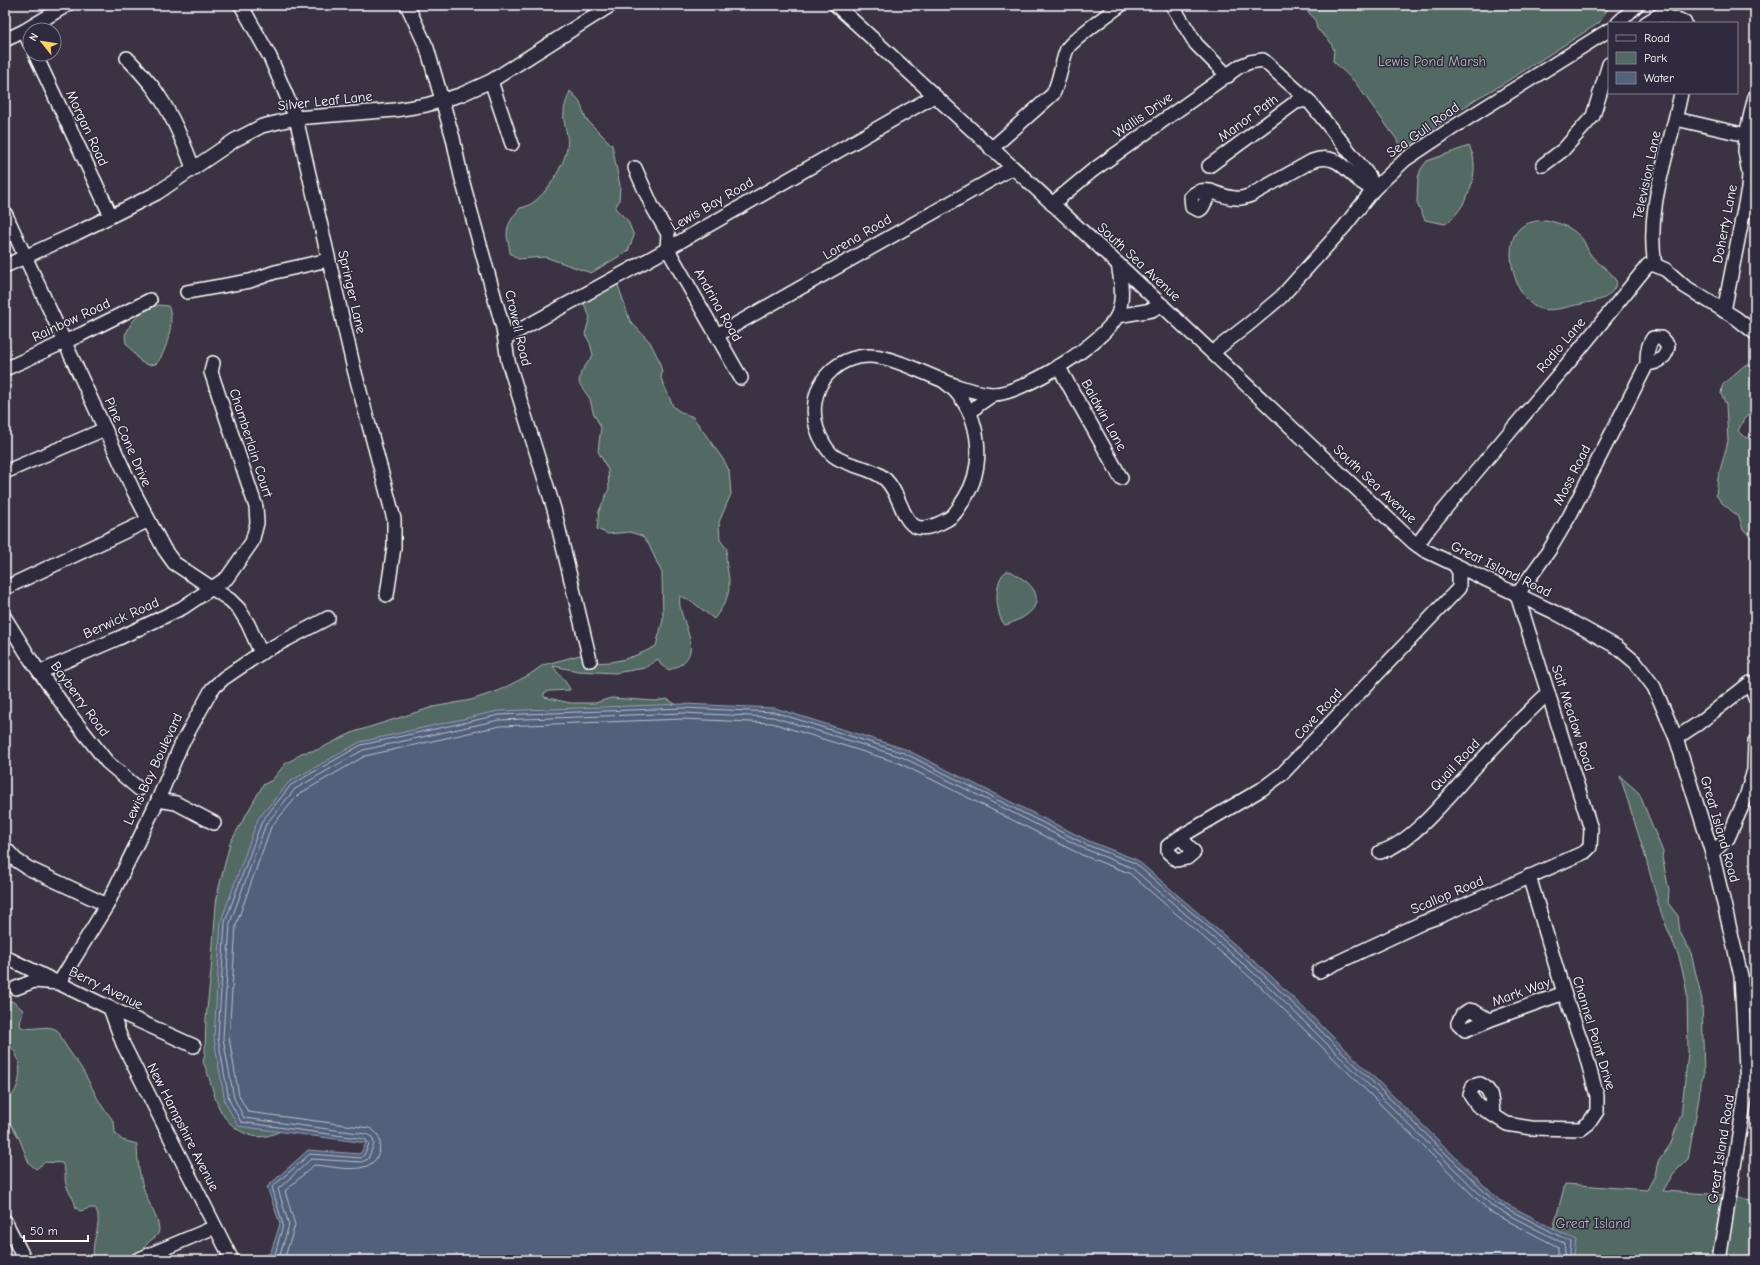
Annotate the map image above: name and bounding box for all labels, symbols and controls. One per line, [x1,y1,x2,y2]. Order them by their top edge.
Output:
north arrow [22,22,62,62]
legend [1608,22,1738,94]
text: N [26,31,41,44]
text: Road [1644,31,1670,45]
text: Park [1644,51,1667,65]
park label: Lewis Pond Marsh [1378,53,1486,70]
text: Water [1644,71,1674,85]
street label: Morgan Road [62,87,112,169]
street label: Silver Leaf Lane [277,88,373,114]
street label: Wallis Drive [1110,88,1176,142]
street label: Manor Path [1215,90,1281,146]
street label: Sea Gull Road [1383,99,1463,161]
street label: Television Lane [1629,129,1665,221]
street label: Lewis Bay Road [668,173,756,235]
street label: Doherty Lane [1709,183,1741,265]
street label: Lorena Road [820,211,894,263]
street label: South Sea Avenue [1094,219,1184,305]
street label: Springer Lane [334,249,370,335]
street label: Andrina Road [690,265,746,345]
street label: Crowell Road [501,288,535,368]
street label: Rainbow Road [29,294,113,346]
street label: Radio Lane [1533,314,1589,376]
street label: Baldwin Lane [1077,376,1131,454]
street label: Chamberlain Court [225,386,277,501]
street label: Pine Cone Drive [101,395,155,489]
street label: South Sea Avenue [1330,441,1420,527]
street label: Moss Road [1550,442,1594,508]
street label: Great Island Road [1448,537,1554,601]
street label: Berwick Road [80,594,162,642]
street label: Bayberry Road [47,658,113,740]
street label: Salt Meadow Road [1548,663,1598,773]
street label: Cove Road [1290,685,1346,743]
street label: Lewis Bay Boulevard [120,710,186,828]
street label: Quail Road [1426,735,1484,795]
street label: Great Island Road [1697,774,1743,884]
street label: Scallop Road [1408,872,1486,918]
street label: Berry Avenue [66,963,146,1013]
street label: Mark Way [1490,973,1553,1010]
street label: Channel Point Drive [1569,974,1619,1092]
street label: New Hampshire Avenue [143,1060,223,1194]
street label: Great Island Road [1704,1093,1738,1205]
park label: Great Island [1556,1215,1631,1232]
scale bar [24,1217,88,1243]
text: 50 m [30,1224,58,1238]

